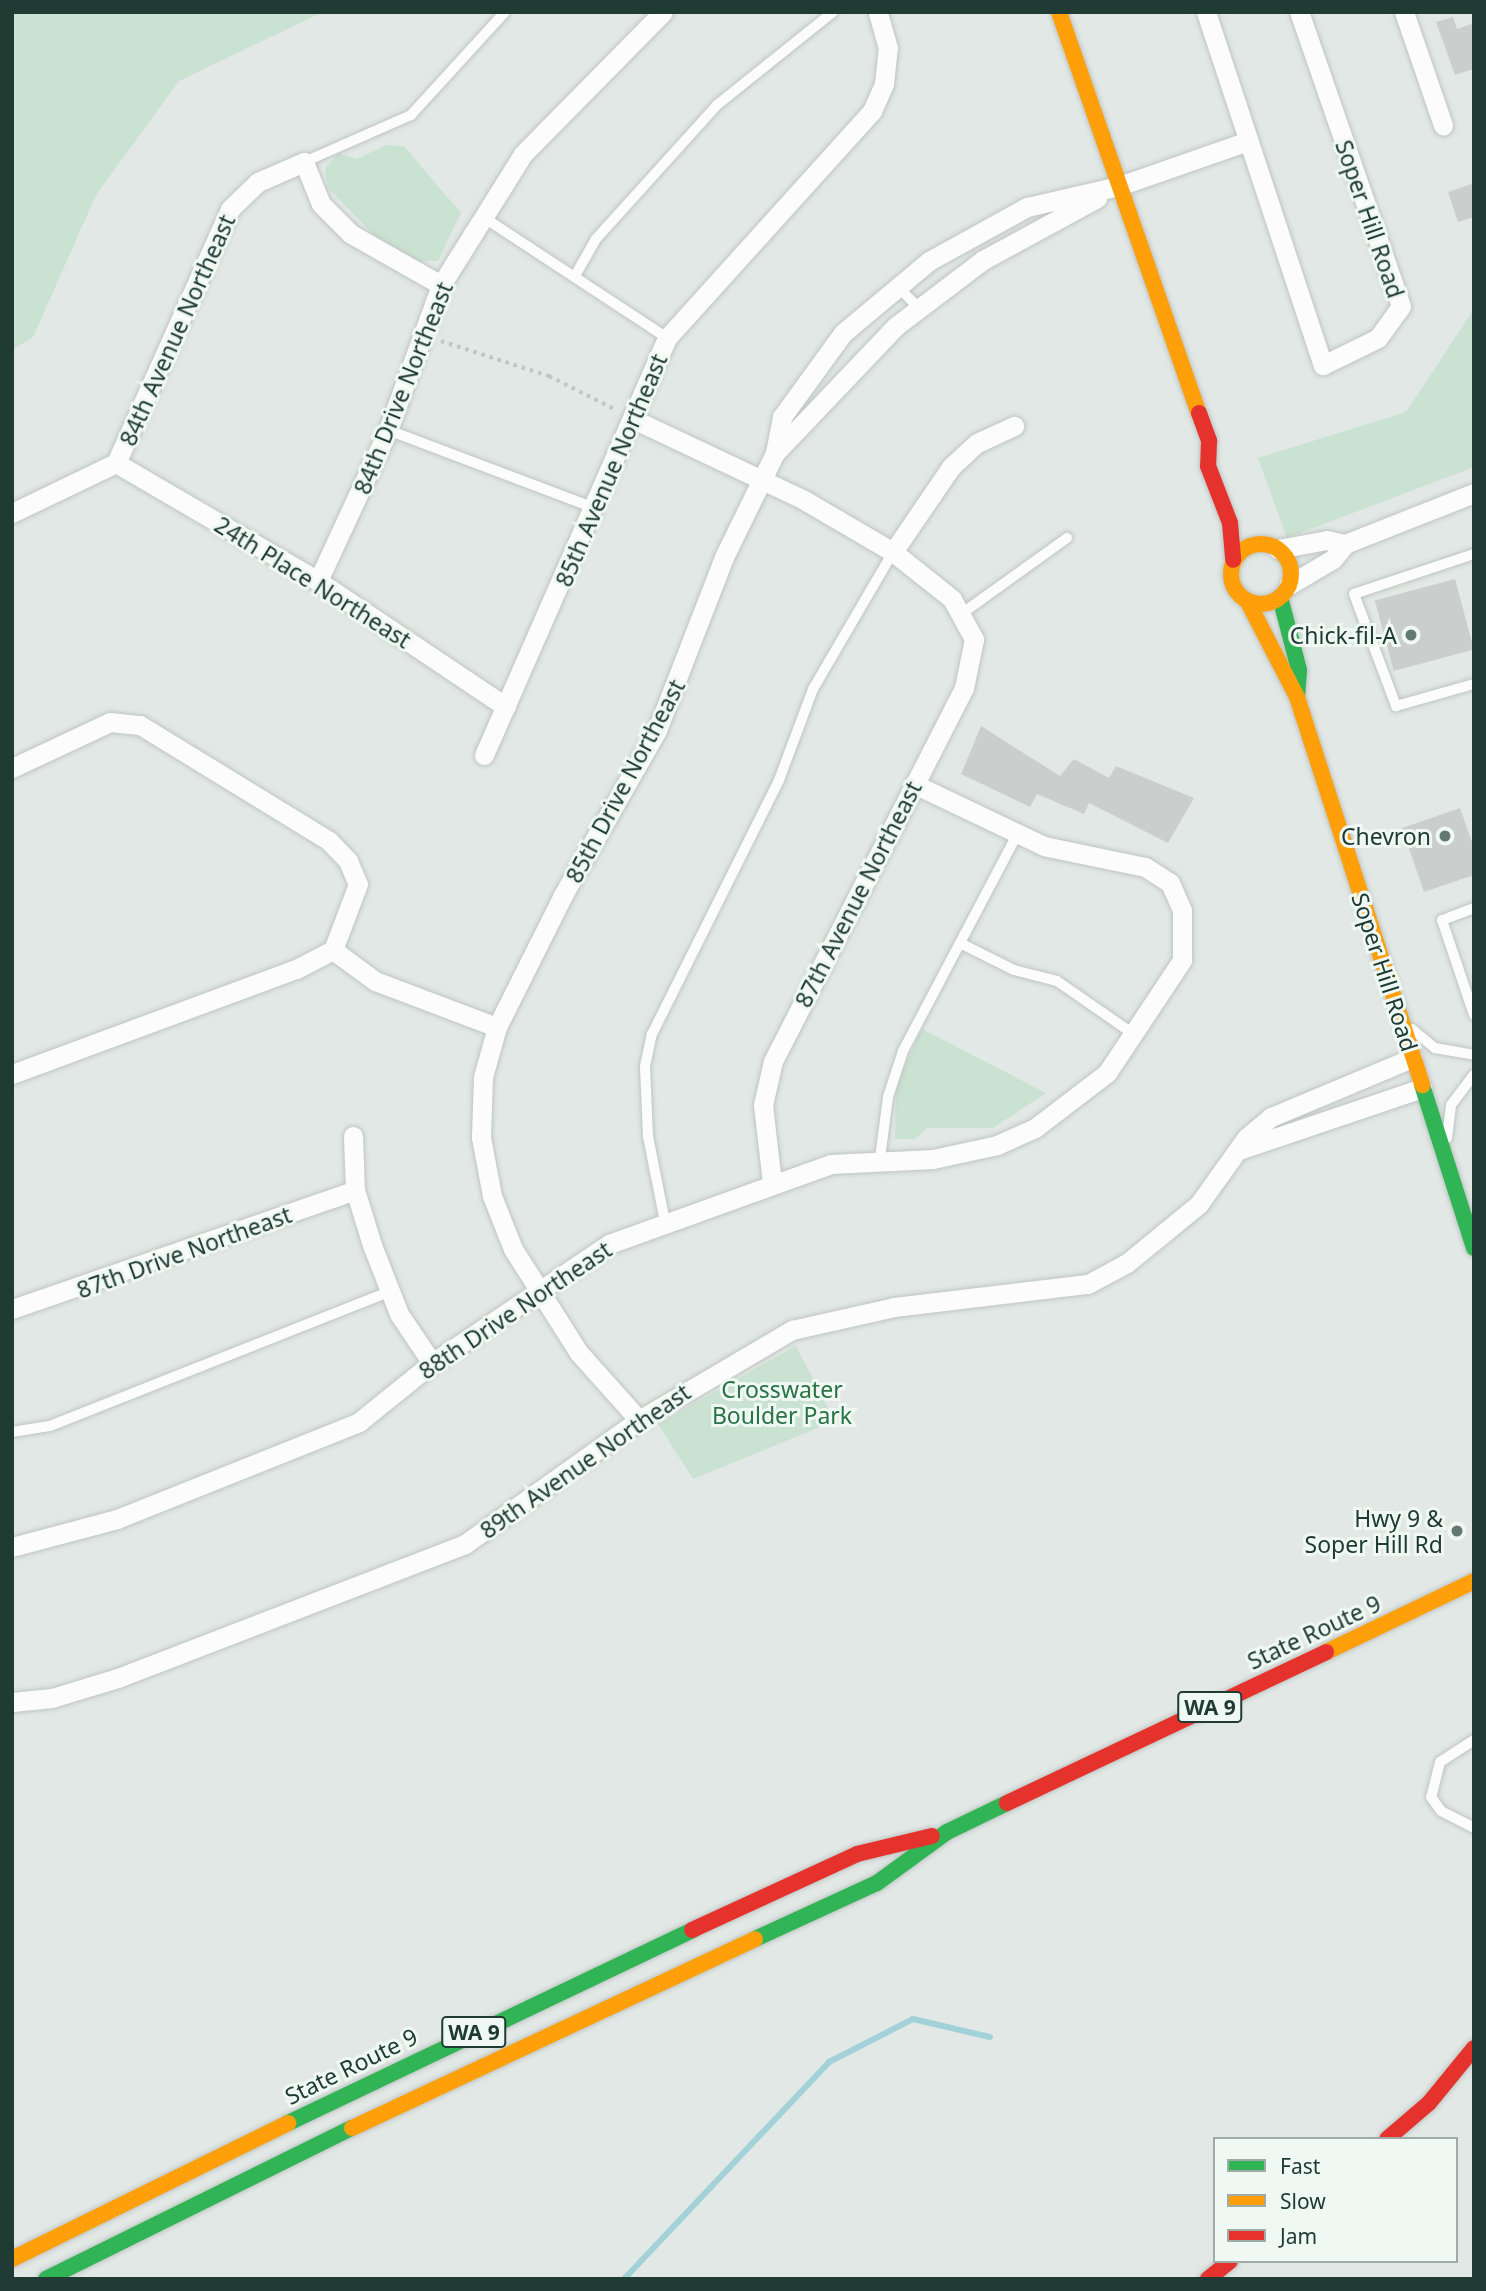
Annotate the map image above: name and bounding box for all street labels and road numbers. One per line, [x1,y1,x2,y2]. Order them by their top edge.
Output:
street label: Soper Hill Road [1330,136,1410,302]
street label: 84th Avenue Northeast [114,210,240,450]
street label: 84th Drive Northeast [348,278,458,498]
street label: 85th Avenue Northeast [549,349,673,591]
street label: 24th Place Northeast [210,510,416,654]
street label: 85th Drive Northeast [560,675,690,887]
street label: 87th Avenue Northeast [789,776,927,1012]
street label: Soper Hill Road [1346,889,1424,1055]
street label: 87th Drive Northeast [73,1200,295,1304]
street label: 88th Drive Northeast [413,1235,617,1385]
street label: 89th Avenue Northeast [475,1378,695,1544]
street label: State Route 9 [1243,1589,1385,1675]
road number: WA 9 [1177,1690,1243,1724]
road number: WA 9 [441,2014,507,2050]
street label: State Route 9 [280,2022,422,2110]

